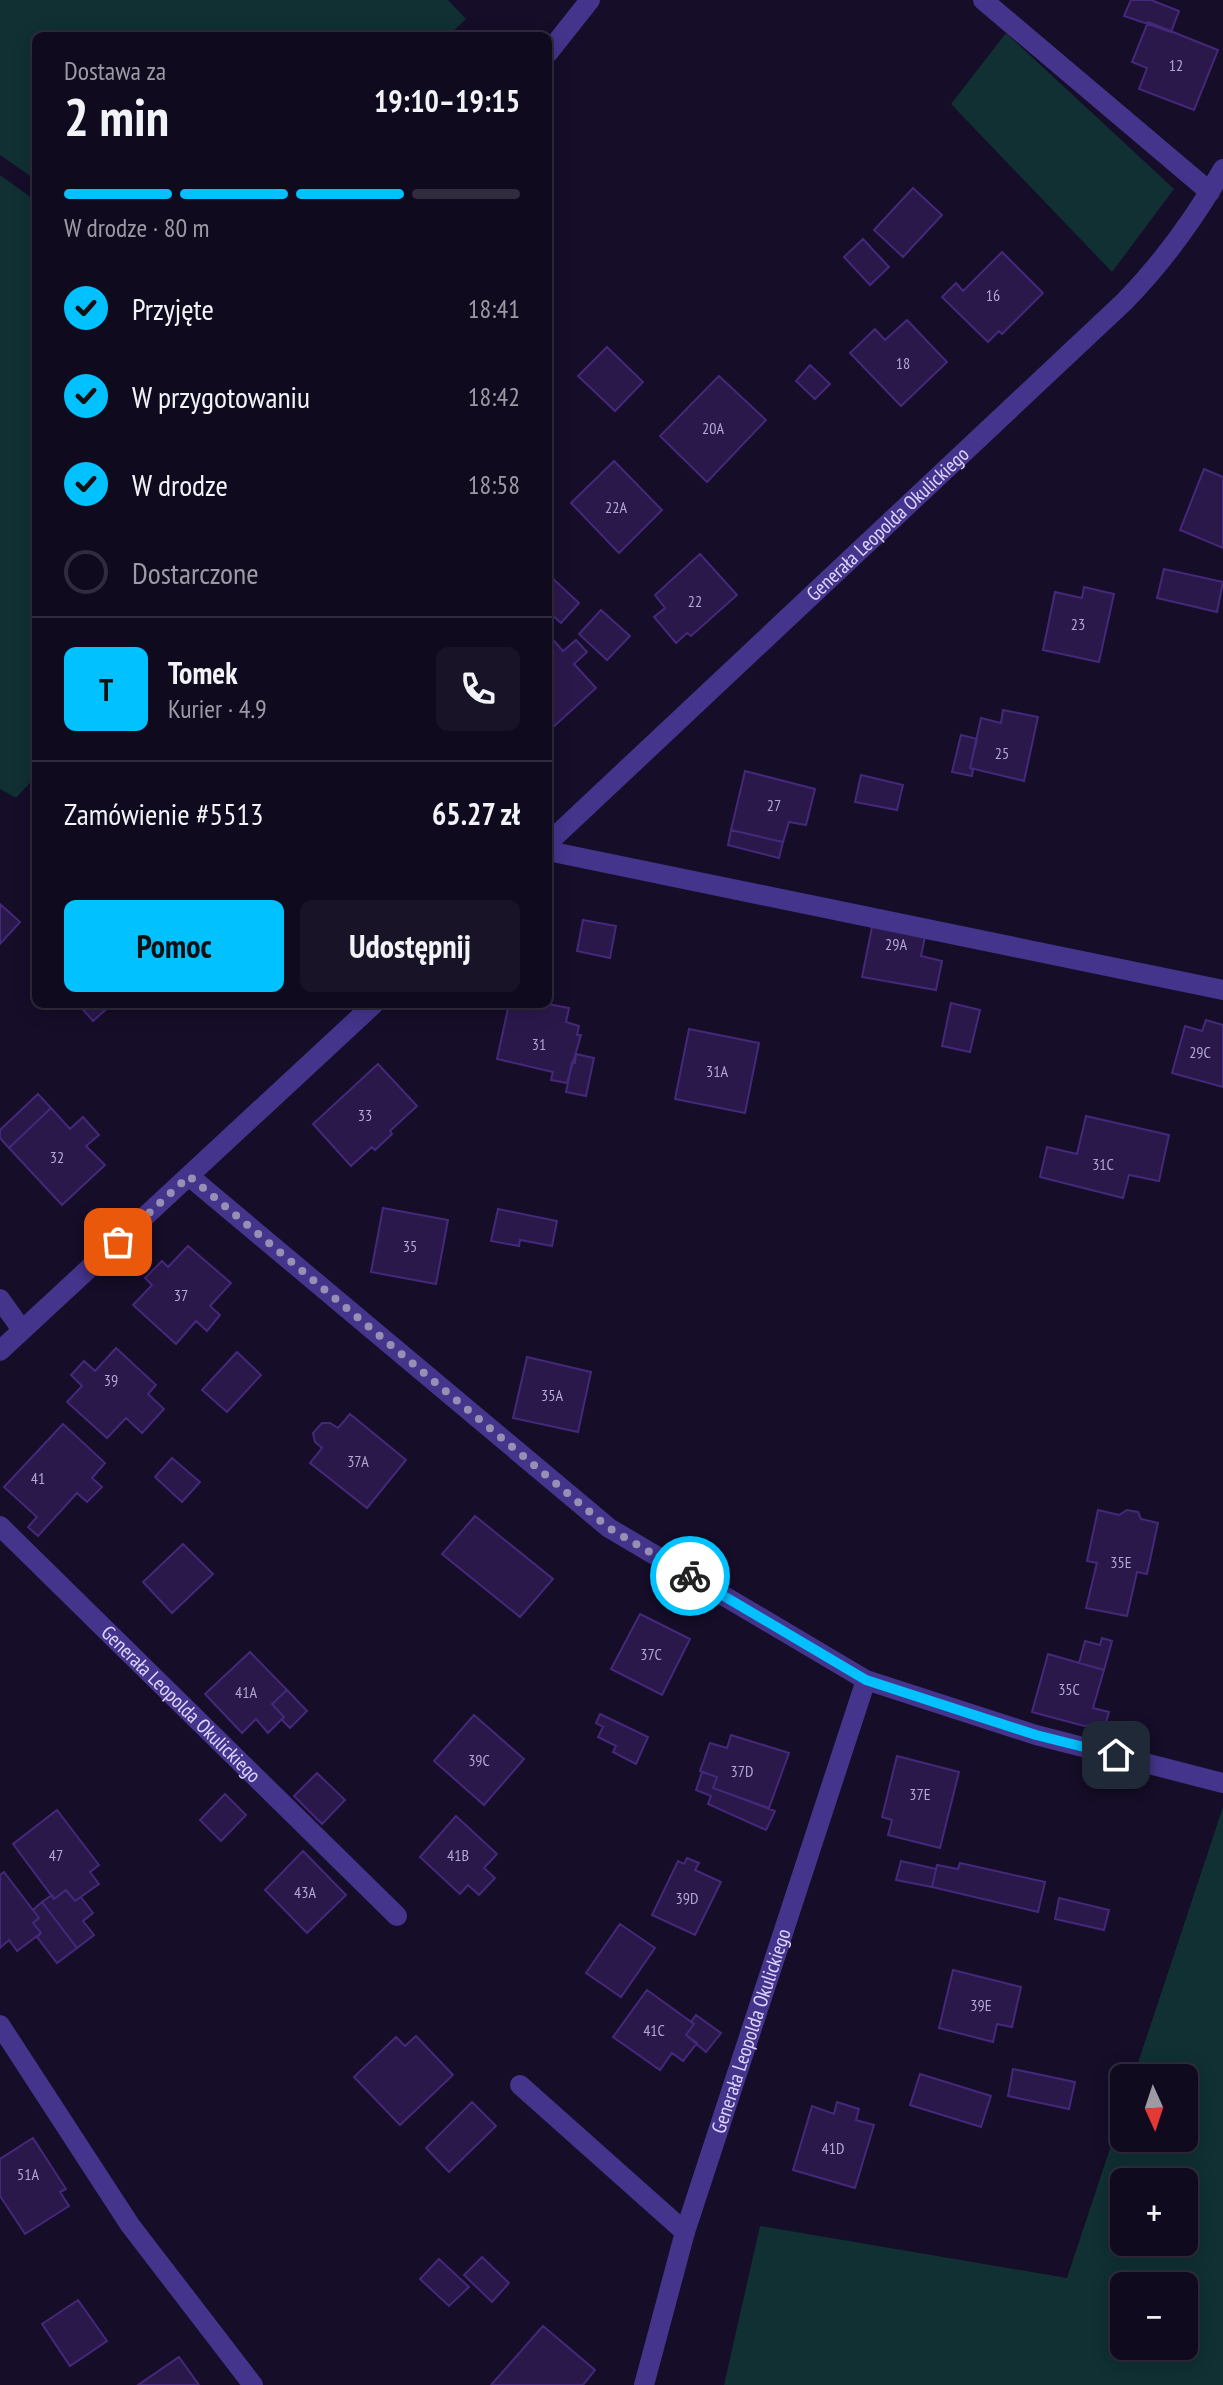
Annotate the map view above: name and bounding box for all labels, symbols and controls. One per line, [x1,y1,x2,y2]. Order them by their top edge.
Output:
text: Dostawa za [64,54,166,87]
house number: 12 [1169,55,1183,75]
text: 19:10–19:15 [374,81,520,120]
text: 2 min [64,83,169,150]
text: W drodze · 80 m [64,211,210,244]
house number: 16 [986,285,1000,305]
icon: check [64,286,108,330]
text: Przyjęte [132,289,214,328]
text: 18:41 [468,292,520,325]
house number: 18 [896,353,910,373]
icon: check [64,374,108,418]
text: W przygotowaniu [132,377,310,416]
text: 18:42 [468,380,520,413]
house number: 20A [702,418,724,438]
street label: Generała Leopolda Okulickiego [801,441,974,607]
icon: check [64,462,108,506]
text: W drodze [132,465,228,504]
text: 18:58 [468,468,520,501]
house number: 22A [605,497,627,517]
text: Dostarczone [132,553,259,592]
house number: 22 [688,591,702,611]
house number: 23 [1071,614,1085,634]
button: phone [436,647,520,731]
text: Tomek [168,653,238,692]
text: T [99,670,113,709]
text: Kurier · 4.9 [168,692,267,725]
house number: 25 [995,743,1009,763]
text: Zamówienie #5513 [64,794,263,833]
text: 65.27 zł [432,794,520,833]
house number: 27 [767,795,781,815]
button: Pomoc [64,900,284,992]
button: Udostępnij [300,900,520,992]
house number: 29A [885,934,907,954]
house number: 31 [532,1034,546,1054]
house number: 29C [1189,1042,1211,1062]
house number: 31A [706,1061,728,1081]
house number: 33 [358,1105,372,1125]
house number: 32 [50,1147,64,1167]
house number: 31C [1092,1154,1114,1174]
pin [84,1208,152,1276]
icon: bag [96,1220,140,1264]
house number: 35 [403,1236,417,1256]
house number: 37 [174,1285,188,1305]
house number: 39 [104,1370,118,1390]
house number: 35A [541,1385,563,1405]
house number: 37A [347,1451,369,1471]
house number: 41 [31,1468,45,1488]
courier [650,1536,730,1616]
house number: 35E [1110,1552,1132,1572]
icon: bike [668,1554,712,1598]
street label: Generała Leopolda Okulickiego [96,1620,267,1788]
house number: 37C [640,1644,662,1664]
house number: 35C [1058,1679,1080,1699]
house number: 41A [235,1682,257,1702]
pin [1082,1721,1150,1789]
icon: home [1094,1733,1138,1777]
house number: 39C [468,1750,490,1770]
house number: 37D [731,1761,753,1781]
house number: 37E [909,1784,931,1804]
house number: 47 [49,1845,63,1865]
house number: 41B [447,1845,469,1865]
house number: 43A [294,1882,316,1902]
house number: 39D [676,1888,698,1908]
street label: Generała Leopolda Okulickiego [705,1925,797,2137]
house number: 39E [970,1995,992,2015]
house number: 41C [643,2020,665,2040]
north arrow [1110,2064,1198,2152]
map controls [1110,2064,1198,2360]
house number: 41D [822,2138,844,2158]
house number: 51A [17,2164,39,2184]
button: + [1110,2168,1198,2256]
button: − [1110,2272,1198,2360]

